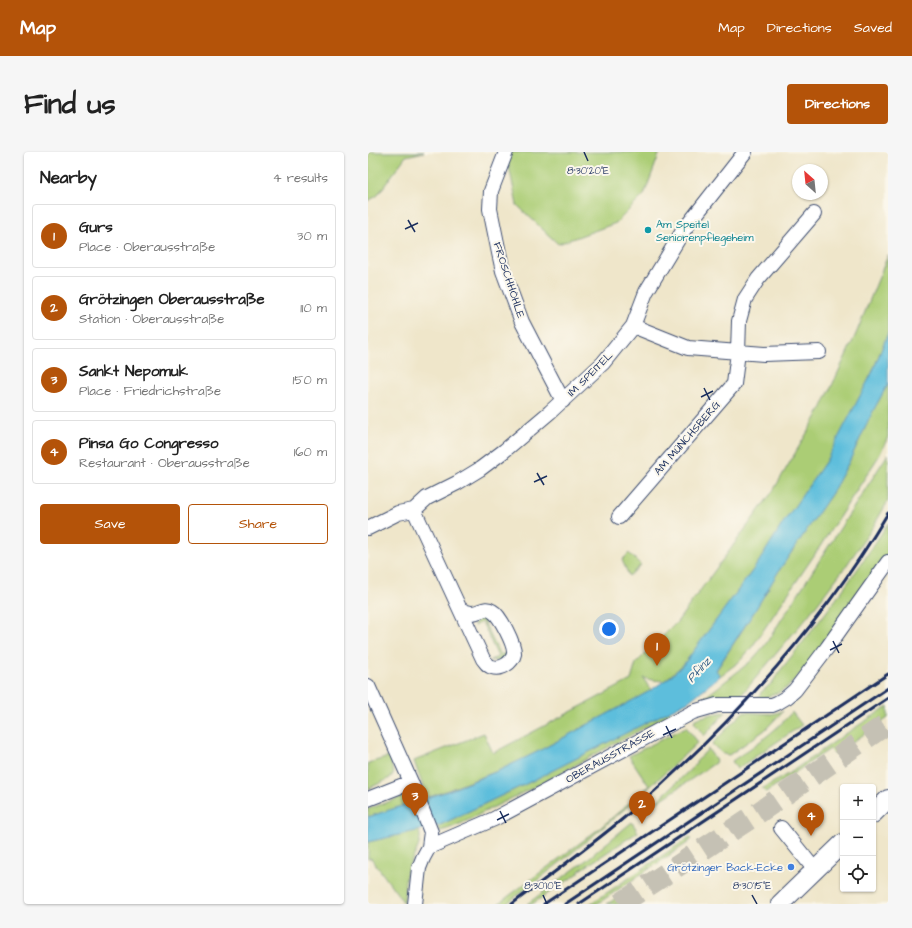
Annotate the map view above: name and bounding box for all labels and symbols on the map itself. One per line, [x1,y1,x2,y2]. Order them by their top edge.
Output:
text: 8°30'20"E [567,164,609,178]
north arrow [792,164,828,200]
place label: Am Speitel Seniorenpflegeheim [656,217,754,246]
marker: Am Speitel Seniorenpflegeheim [643,225,653,235]
street label: FROSCHHÖHLE [490,240,529,320]
street label: IM SPEITEL [564,348,616,400]
street label: AM MÜNCHSBERG [650,397,724,478]
your location [599,619,619,639]
pin: 1 [644,633,670,666]
water label: Pfinz [683,653,716,686]
street label: OBERAUSSTRASSE [563,725,657,787]
pin: 3 [402,783,428,816]
pin: 2 [629,791,655,824]
pin: 4 [798,803,824,836]
place label: Grötzinger Back-Ecke [667,860,783,876]
marker: Grötzinger Back-Ecke [786,862,796,872]
text: 8°30'10"E [524,879,562,893]
text: 8°30'15"E [733,879,771,893]

